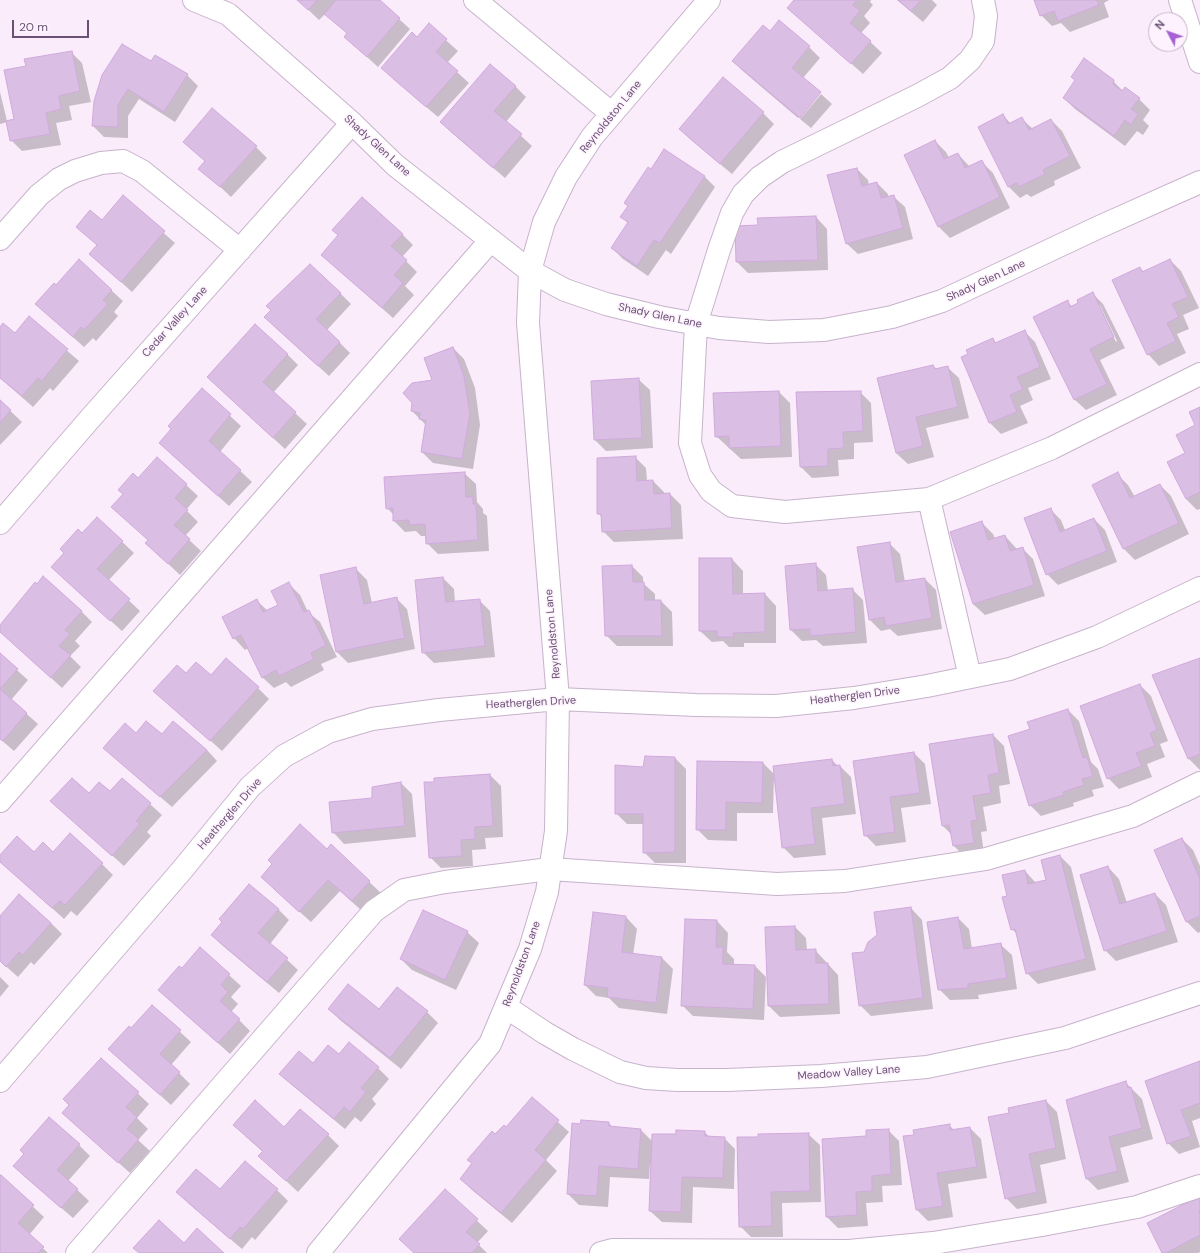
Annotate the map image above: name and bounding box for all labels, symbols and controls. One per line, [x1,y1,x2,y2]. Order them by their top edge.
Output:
scale bar [14,12,91,38]
north arrow [1148,12,1188,52]
text: N [1152,17,1168,32]
text: 20 m [19,19,48,35]
street label: Reynoldston Lane [578,78,644,156]
street label: Shady Glen Lane [341,113,413,179]
street label: Shady Glen Lane [945,257,1027,305]
street label: Cedar Valley Lane [140,284,210,360]
street label: Shady Glen Lane [617,301,703,331]
street label: Reynoldston Lane [542,589,564,679]
street label: Heatherglen Drive [809,684,901,708]
street label: Heatherglen Drive [485,694,577,712]
street label: Heatherglen Drive [195,776,265,852]
street label: Reynoldston Lane [500,919,544,1009]
street label: Meadow Valley Lane [797,1063,901,1083]

